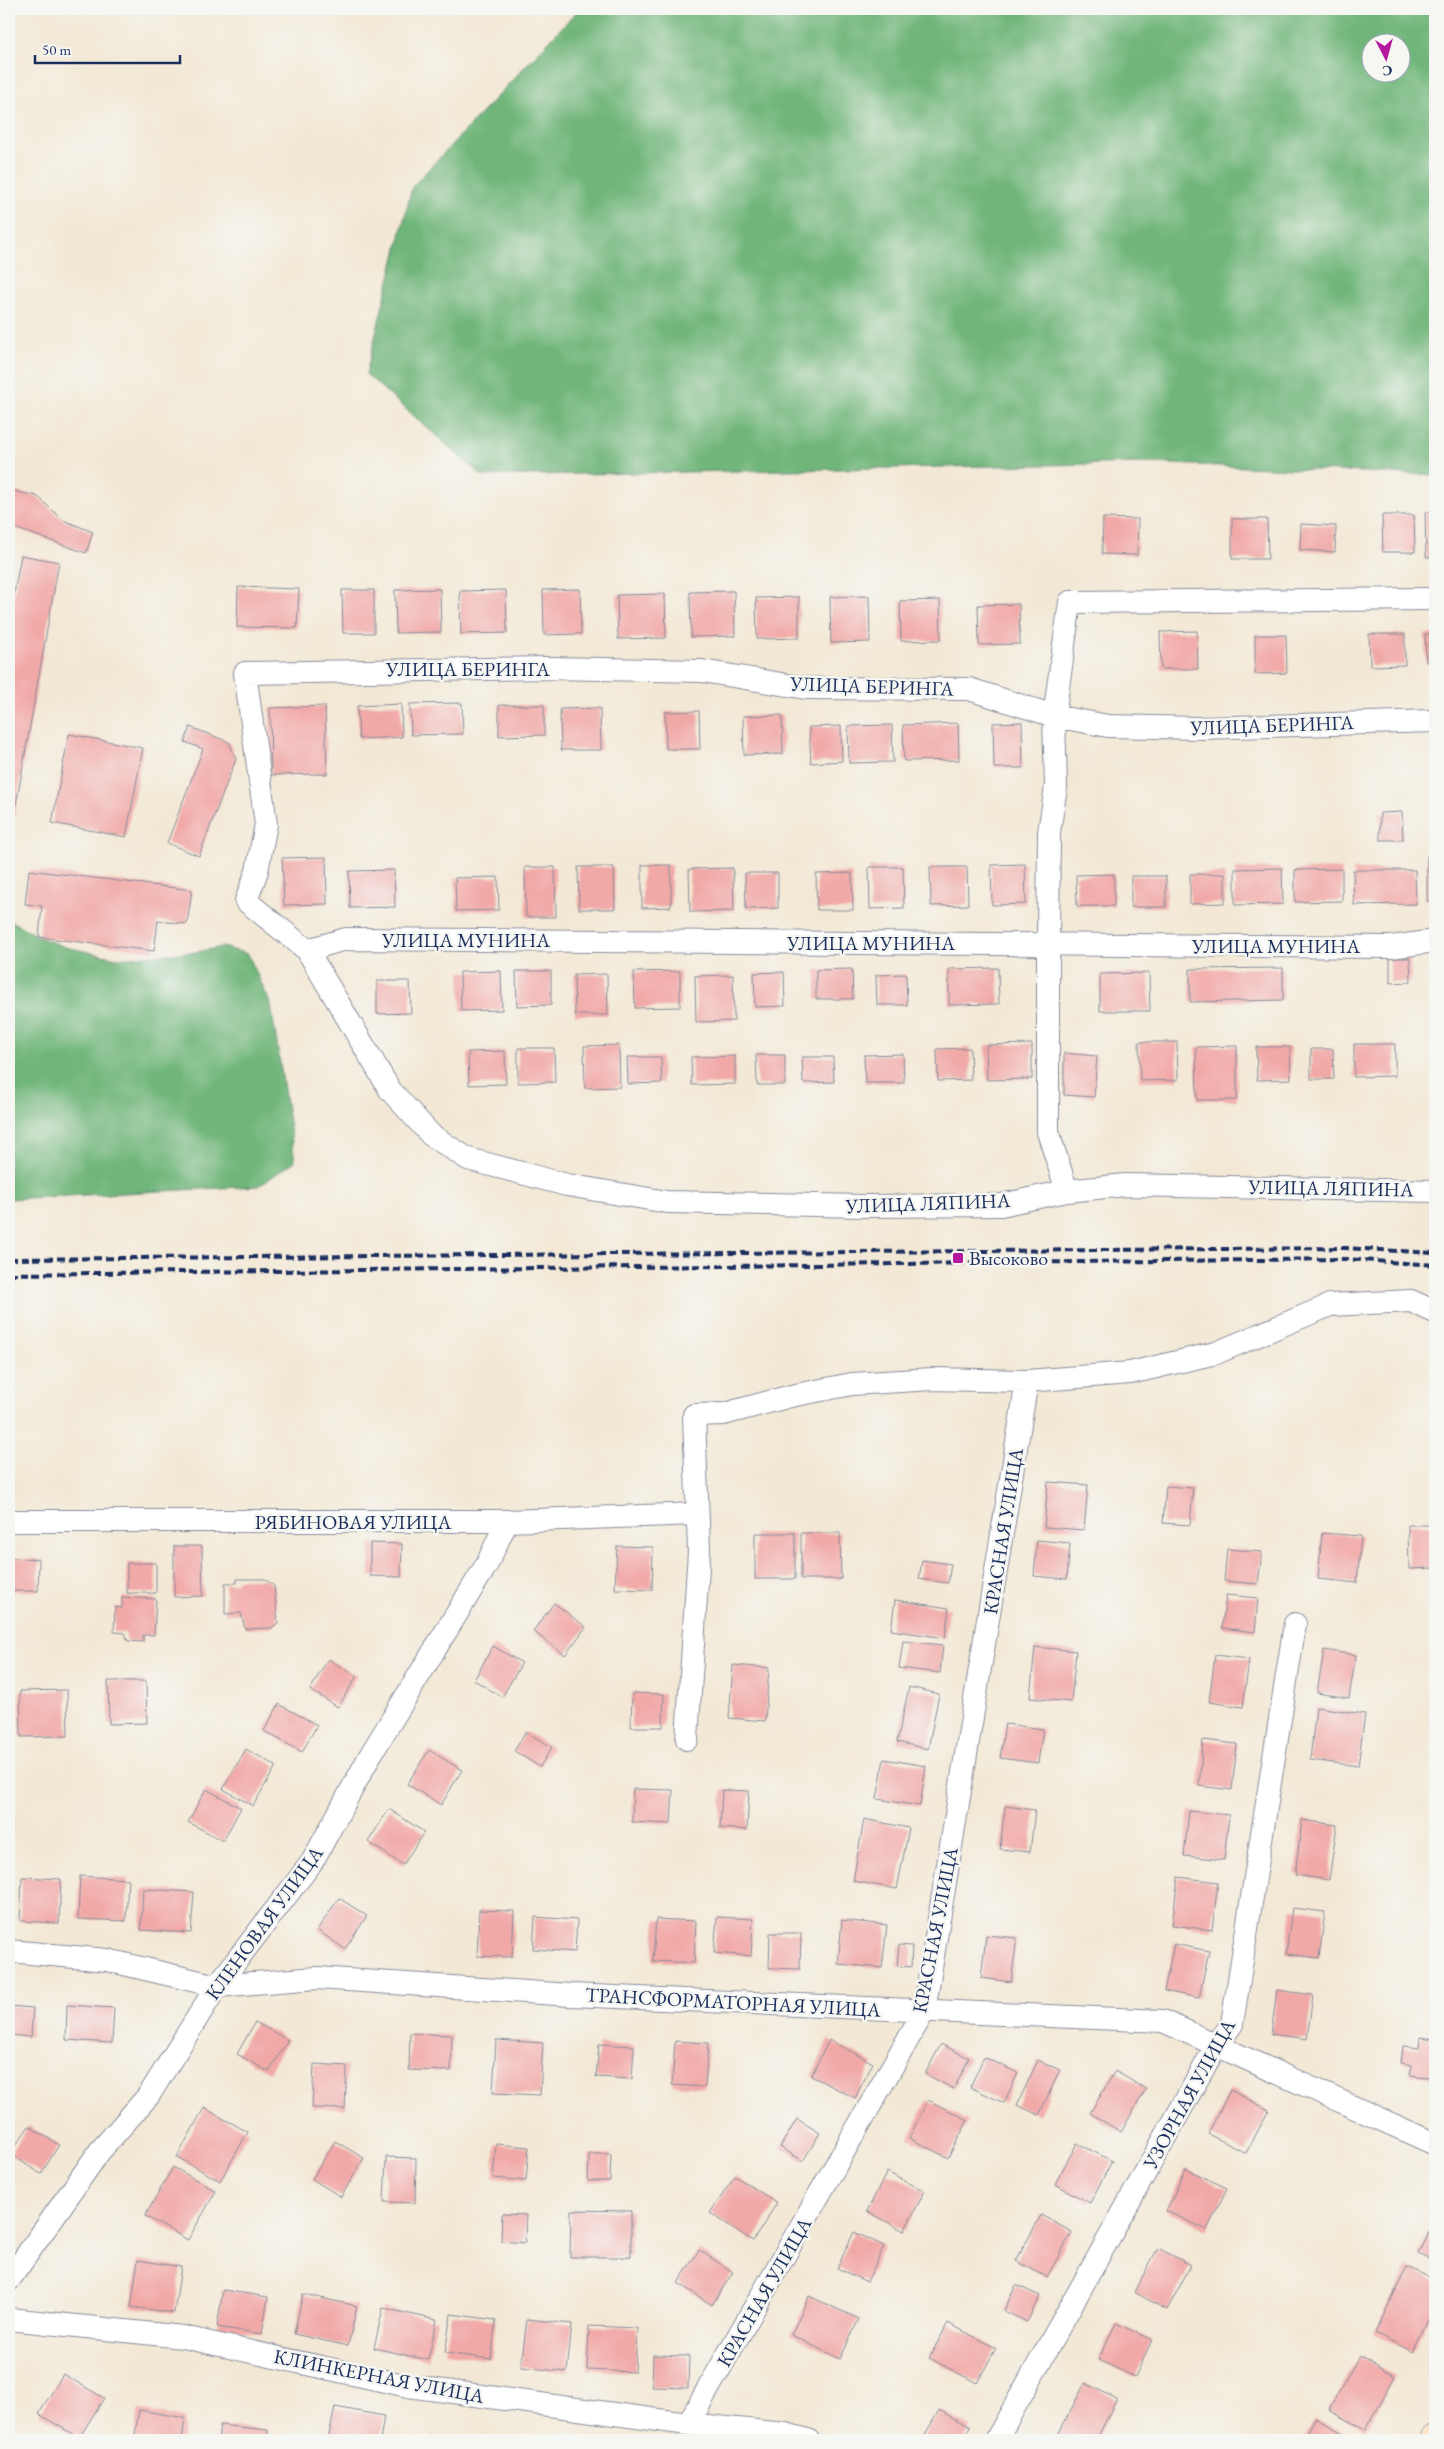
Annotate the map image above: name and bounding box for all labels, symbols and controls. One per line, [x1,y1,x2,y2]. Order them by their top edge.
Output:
scale bar [35,32,180,64]
north arrow [1362,32,1412,82]
text: 50 m [42,40,71,59]
text: С [1381,61,1393,80]
street label: УЛИЦА БЕРИНГА [385,656,550,682]
street label: УЛИЦА БЕРИНГА [789,670,954,702]
street label: УЛИЦА БЕРИНГА [1189,709,1354,741]
street label: УЛИЦА МУНИНА [381,927,550,953]
street label: УЛИЦА МУНИНА [786,930,955,956]
street label: УЛИЦА МУНИНА [1191,933,1360,959]
street label: УЛИЦА ЛЯПИНА [1247,1174,1414,1202]
street label: УЛИЦА ЛЯПИНА [844,1187,1011,1219]
place label: Высоково [969,1245,1048,1271]
marker: Высоково [951,1251,965,1265]
street label: КРАСНАЯ УЛИЦА [977,1446,1029,1616]
street label: РЯБИНОВАЯ УЛИЦА [255,1509,451,1535]
street label: КЛЕНОВАЯ УЛИЦА [199,1841,329,2005]
street label: КРАСНАЯ УЛИЦА [906,1845,964,2015]
street label: ТРАНСФОРМАТОРНАЯ УЛИЦА [585,1981,881,2023]
street label: УЗОРНАЯ УЛИЦА [1137,2014,1241,2174]
street label: КРАСНАЯ УЛИЦА [711,2212,817,2371]
street label: КЛИНКЕРНАЯ УЛИЦА [272,2343,487,2409]

